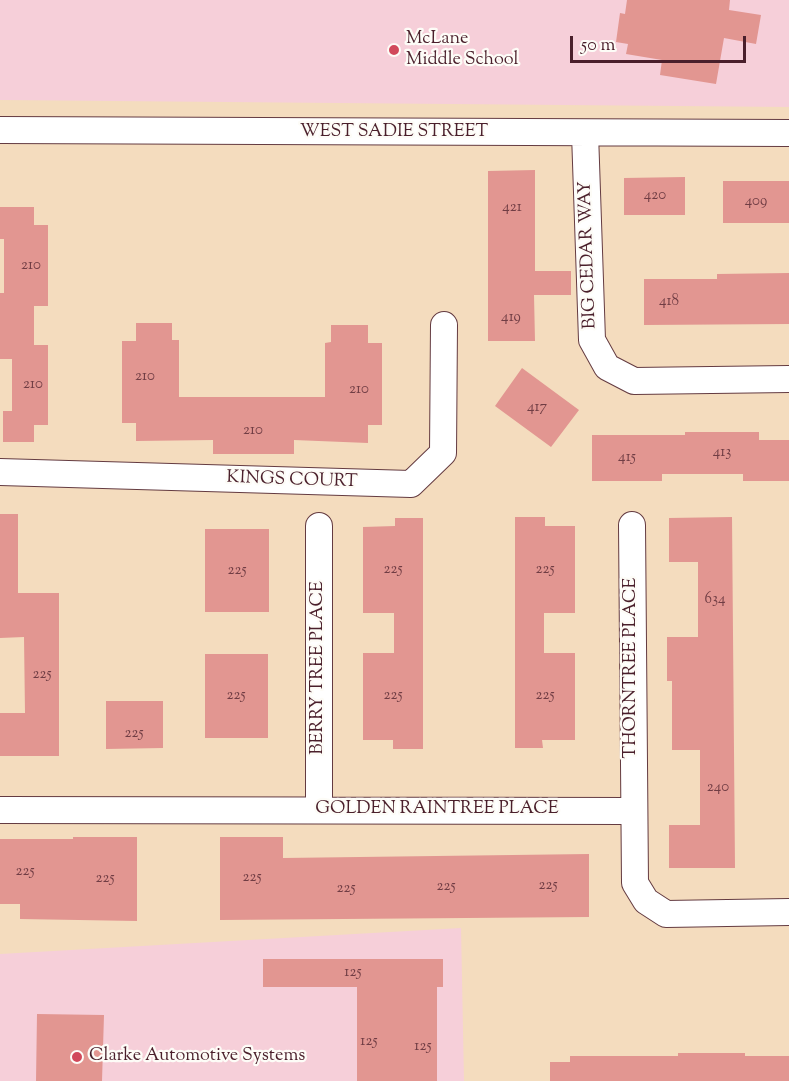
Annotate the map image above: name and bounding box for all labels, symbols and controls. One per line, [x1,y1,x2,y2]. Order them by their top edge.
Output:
scale bar [573,24,748,62]
place label: McLane Middle School [406,29,519,72]
text: 50 m [581,33,615,59]
marker: McLane Middle School [387,43,401,57]
street label: WEST SADIE STREET [300,122,488,144]
street label: BIG CEDAR WAY [576,181,602,329]
house number: 420 [644,187,666,205]
house number: 409 [745,193,767,211]
house number: 421 [502,199,522,217]
house number: 210 [21,257,41,275]
house number: 418 [659,293,679,311]
house number: 419 [501,309,521,327]
house number: 210 [135,368,155,386]
house number: 210 [23,376,43,394]
house number: 210 [349,381,369,399]
house number: 417 [527,399,547,417]
house number: 210 [243,422,263,440]
house number: 413 [713,444,731,462]
house number: 415 [618,449,636,467]
street label: KINGS COURT [226,468,358,494]
house number: 225 [383,561,403,579]
house number: 225 [535,561,555,579]
house number: 225 [227,562,247,580]
street label: THORNTREE PLACE [621,578,643,758]
street label: BERRY TREE PLACE [308,581,330,755]
house number: 634 [704,591,726,609]
house number: 225 [32,666,52,684]
house number: 225 [226,687,246,705]
house number: 225 [383,687,403,705]
house number: 225 [535,687,555,705]
house number: 225 [124,725,144,743]
house number: 240 [707,779,729,797]
street label: GOLDEN RAINTREE PLACE [315,799,559,821]
house number: 225 [15,863,35,881]
house number: 225 [242,869,262,887]
house number: 225 [95,870,115,888]
house number: 225 [538,877,558,895]
house number: 225 [436,878,456,896]
house number: 225 [336,880,356,898]
house number: 125 [344,964,362,982]
house number: 125 [360,1033,378,1051]
house number: 125 [414,1038,432,1056]
place label: Clarke Automotive Systems [89,1046,305,1068]
marker: Clarke Automotive Systems [70,1050,84,1064]

